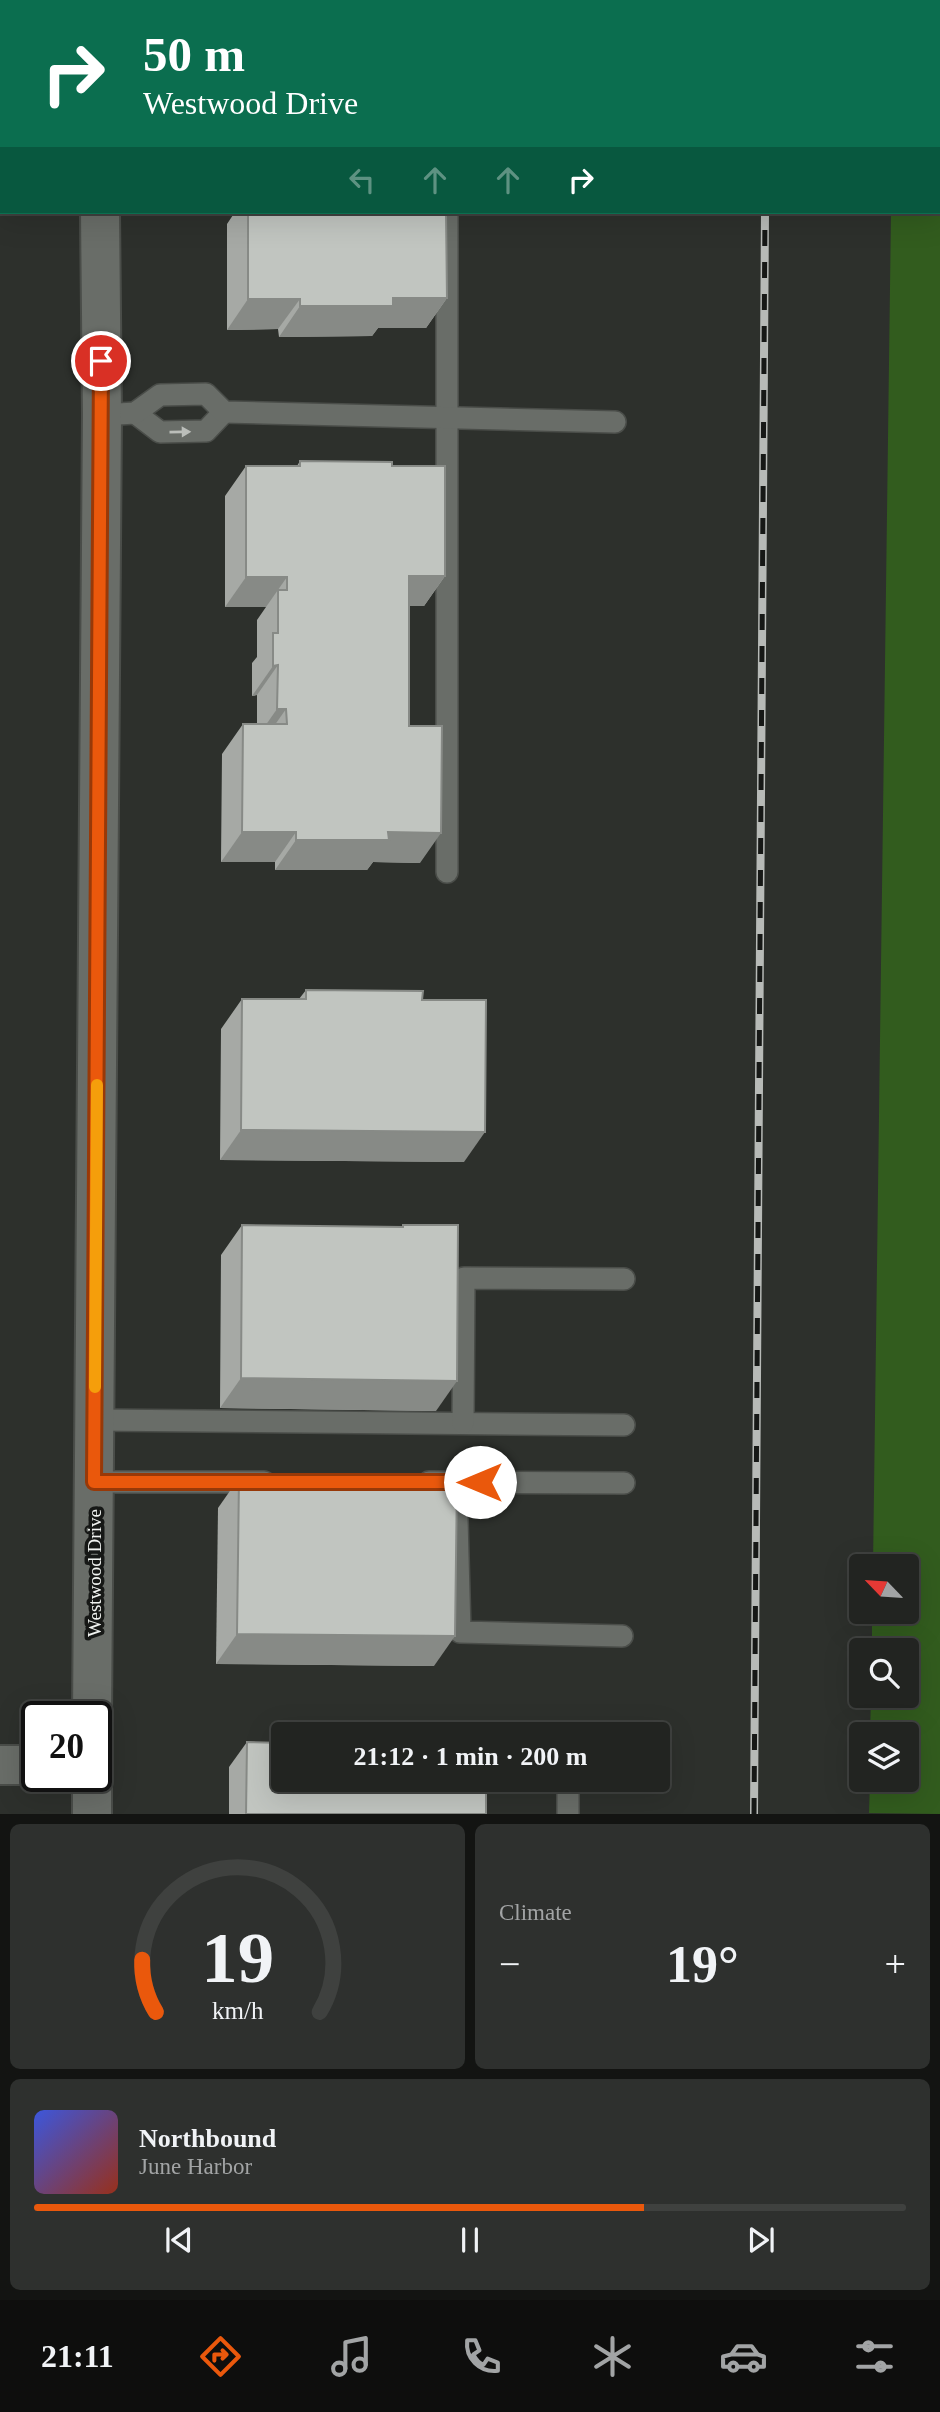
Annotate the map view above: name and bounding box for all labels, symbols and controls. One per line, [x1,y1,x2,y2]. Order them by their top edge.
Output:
text: 50 m [143,27,245,82]
icon: right [28,28,119,119]
text: Westwood Drive [143,85,358,121]
icon: left [343,161,381,199]
icon: ahead [416,161,454,199]
icon: ahead [489,161,527,199]
icon: right [562,161,600,199]
pin [71,331,131,391]
icon: arrive [82,342,120,380]
one-way arrow [170,426,192,437]
position arrow [443,1445,517,1519]
street label: Westwood Drive [84,1509,105,1637]
north arrow [849,1554,919,1624]
map controls [849,1554,919,1792]
button: search [849,1638,919,1708]
speed limit sign: 20 [21,1701,112,1792]
button: layers [849,1722,919,1792]
text: 21:12 · 1 min · 200 m [354,1742,588,1771]
text: Climate [499,1900,572,1925]
text: 19 [201,1918,274,1999]
text: 19° [666,1936,739,1993]
text: − [499,1943,520,1985]
text: + [885,1943,906,1985]
text: km/h [212,1997,264,2024]
text: Northbound [139,2124,276,2153]
text: June Harbor [139,2154,252,2179]
icon: previous [160,2221,198,2259]
icon: pause [451,2221,489,2259]
icon: next [742,2221,780,2259]
icon: directions [196,2332,245,2381]
icon: music [327,2332,376,2381]
icon: phone [457,2332,506,2381]
icon: climate [588,2332,637,2381]
icon: car [719,2332,768,2381]
icon: filters [850,2332,899,2381]
text: 21:11 [41,2338,114,2374]

